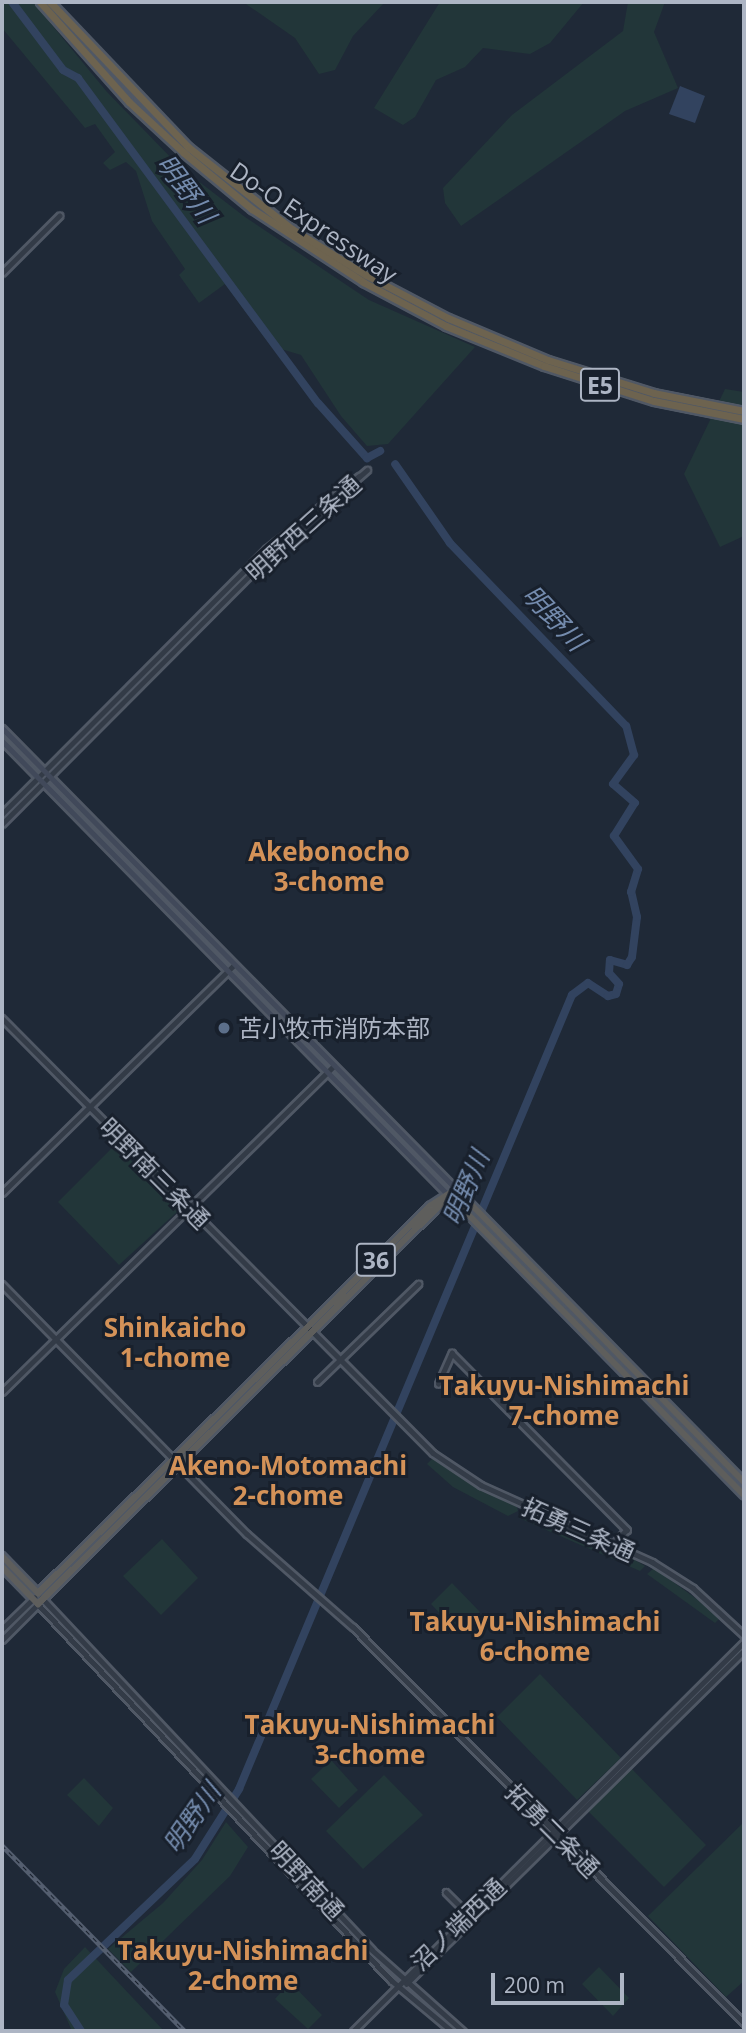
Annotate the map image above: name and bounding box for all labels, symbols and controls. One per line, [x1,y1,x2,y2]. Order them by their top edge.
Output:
water label: 明野川 [150,148,222,230]
street label: Do-O Expressway [225,155,403,289]
road number: E5 [579,366,621,404]
street label: 明野西三条通 [240,469,366,587]
water label: 明野川 [516,579,592,657]
district label: Akebonocho 3-chome [248,836,410,898]
place label: 苫小牧市消防本部 [238,1014,430,1042]
marker: 苫小牧市消防本部 [216,1020,232,1036]
street label: 明野南三条通 [94,1112,216,1234]
water label: 明野川 [436,1146,496,1230]
road number: 36 [355,1240,397,1280]
district label: Shinkaicho 1-chome [104,1312,246,1374]
district label: Takuyu-Nishimachi 7-chome [439,1370,689,1432]
district label: Akeno-Motomachi 2-chome [169,1450,407,1512]
street label: 拓勇三条通 [518,1491,640,1567]
district label: Takuyu-Nishimachi 6-chome [410,1606,660,1668]
district label: Takuyu-Nishimachi 3-chome [245,1709,495,1770]
water label: 明野川 [157,1777,227,1859]
street label: 拓勇二条通 [500,1777,606,1883]
street label: 明野南通 [264,1835,350,1925]
street label: 沼ノ端西通 [405,1872,511,1976]
district label: Takuyu-Nishimachi 2-chome [118,1935,368,1996]
scale bar [494,1960,627,2004]
text: 200 m [504,1971,565,1999]

